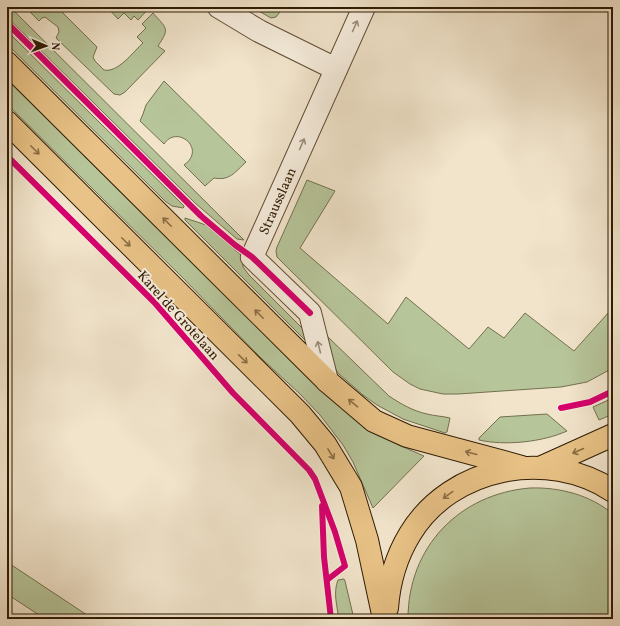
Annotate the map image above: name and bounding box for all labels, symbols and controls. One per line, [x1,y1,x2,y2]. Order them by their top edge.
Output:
one-way arrow [352,20,359,32]
north arrow [26,26,66,66]
text: N [47,42,62,51]
one-way arrow [299,139,306,151]
one-way arrow [30,145,39,155]
street label: Strausslaan [255,165,302,238]
one-way arrow [162,217,172,227]
one-way arrow [121,237,131,247]
street label: Karel de Grotelaan [132,267,223,365]
one-way arrow [254,309,264,319]
one-way arrow [314,341,322,354]
one-way arrow [238,354,248,364]
one-way arrow [348,399,359,408]
one-way arrow [327,448,335,460]
one-way arrow [572,448,584,455]
one-way arrow [465,449,478,457]
one-way arrow [442,491,453,499]

